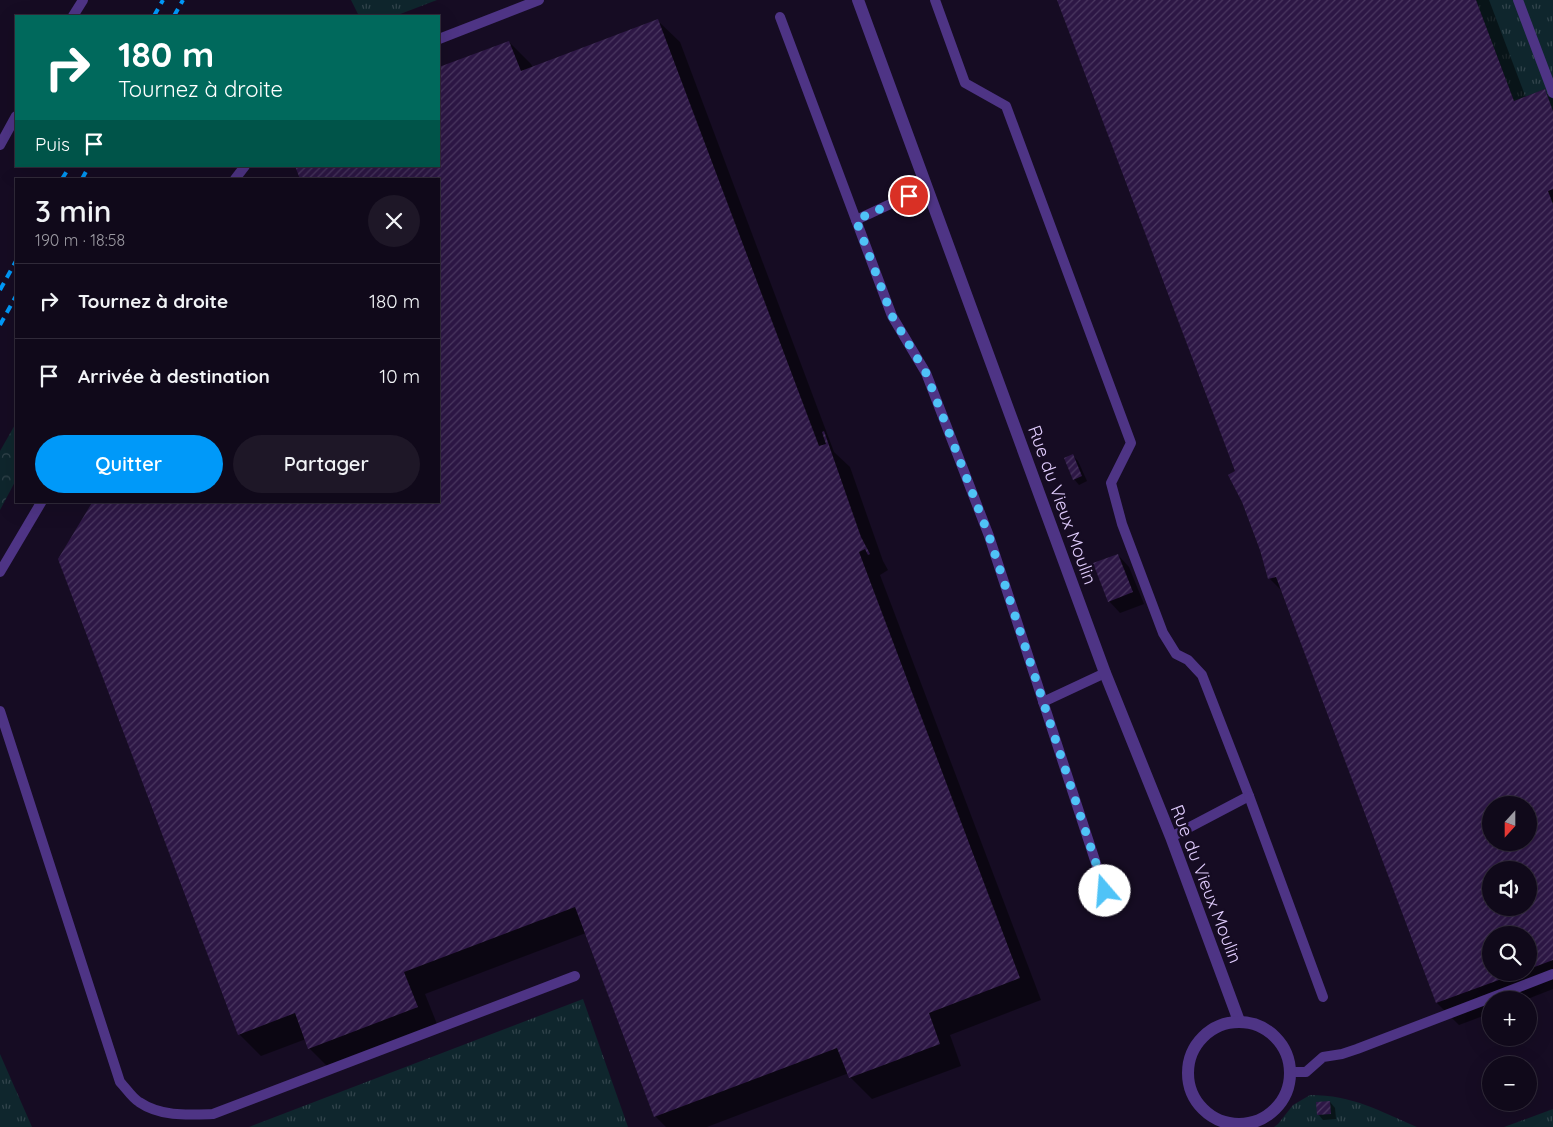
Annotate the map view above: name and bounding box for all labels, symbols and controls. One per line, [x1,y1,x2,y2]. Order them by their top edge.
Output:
text: 180 m [118,32,214,76]
icon: right [35,35,100,100]
text: Tournez à droite [118,75,283,103]
icon: arrive [80,130,108,158]
text: Puis [35,132,70,156]
pin [888,175,930,217]
icon: arrive [895,182,923,210]
text: 3 min [35,192,111,230]
button: close [368,195,420,247]
text: 190 m · 18:58 [35,230,125,250]
icon: right [35,287,63,315]
text: Tournez à droite [78,289,228,313]
text: 180 m [369,289,420,313]
icon: arrive [35,362,63,390]
text: Arrivée à destination [78,364,270,388]
text: 10 m [379,364,420,388]
street label: Rue du Vieux Moulin [1023,422,1102,588]
button: Quitter [35,435,223,493]
button: Partager [233,435,420,493]
north arrow [1482,796,1538,851]
map controls [1482,796,1537,1111]
street label: Rue du Vieux Moulin [1166,801,1247,966]
button: sound [1482,861,1537,916]
position arrow [1078,864,1130,916]
button: search [1482,926,1537,981]
button: + [1482,991,1537,1046]
button: − [1482,1056,1537,1111]

